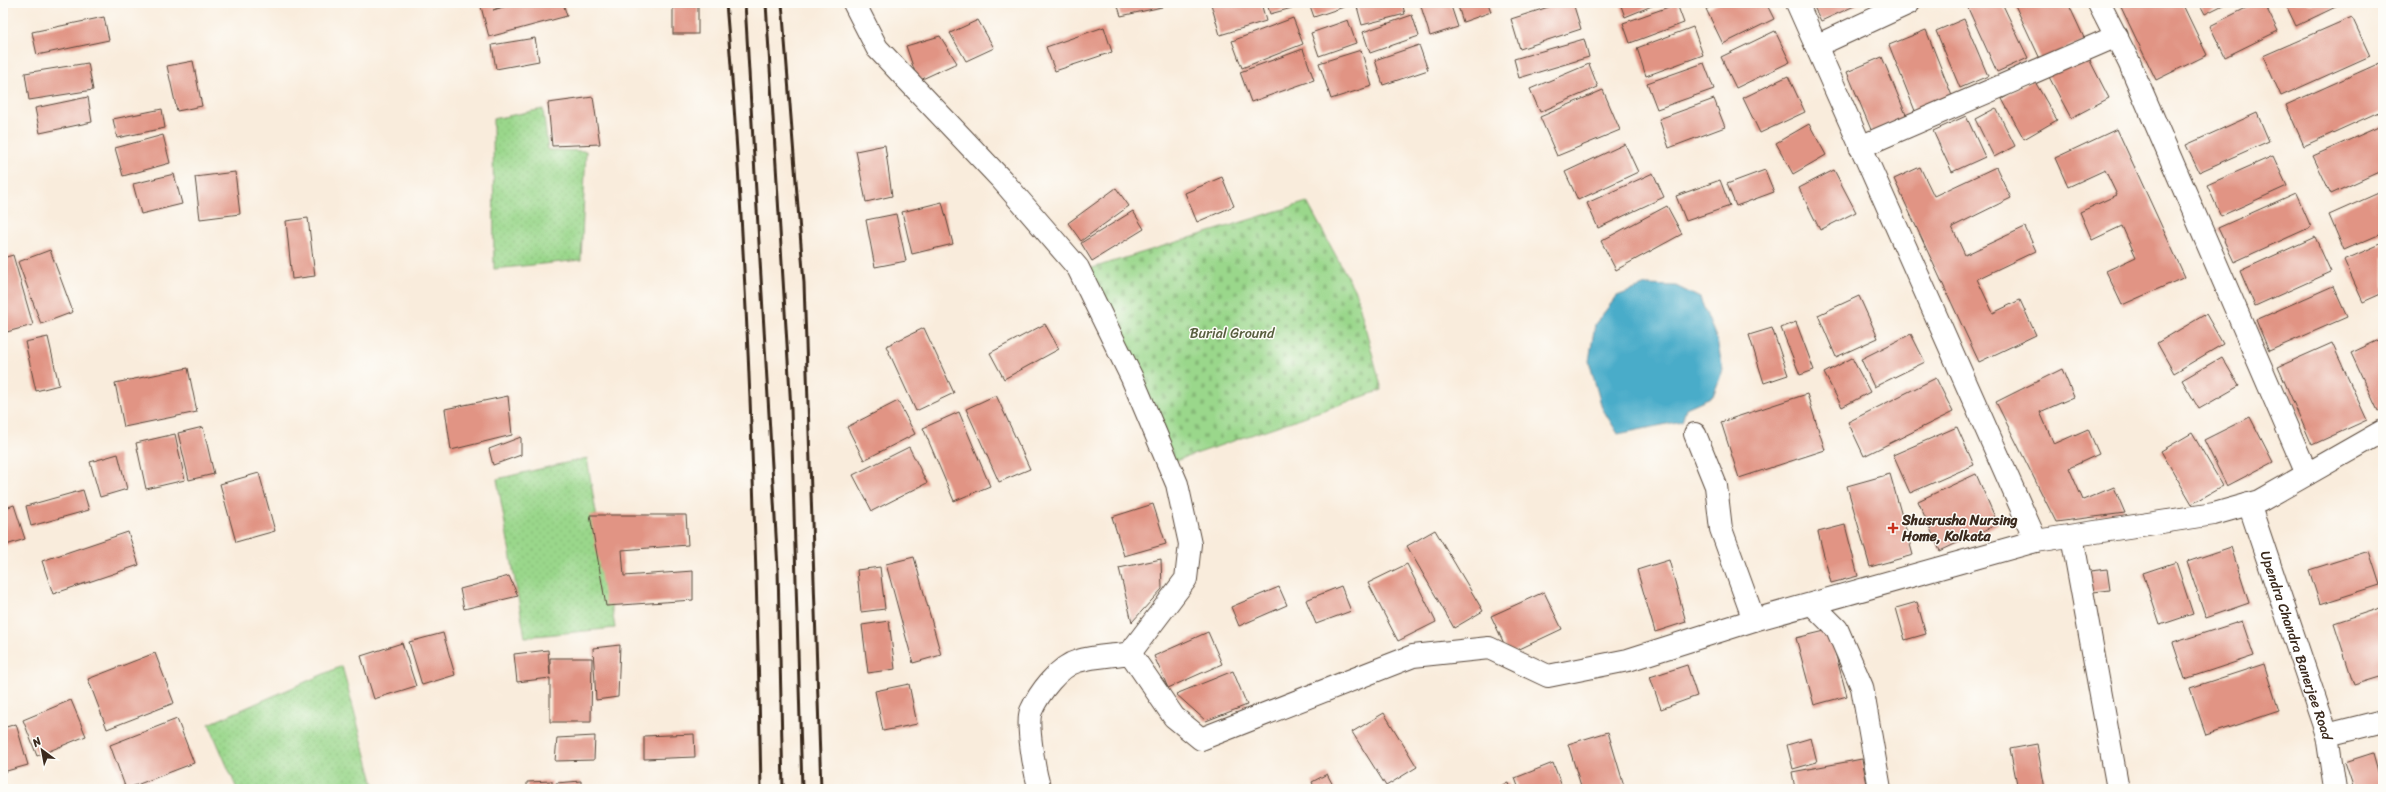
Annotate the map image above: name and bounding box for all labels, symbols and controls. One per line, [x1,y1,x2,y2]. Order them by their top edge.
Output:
park label: Burial Ground [1190,321,1276,346]
place label: Shusrusha Nursing Home, Kolkata [1901,508,2018,549]
marker: Shusrusha Nursing Home, Kolkata [1887,522,1899,534]
street label: Upendra Chandra Banerjee Road [2253,547,2340,743]
north arrow [22,730,62,770]
text: N [28,732,46,753]

